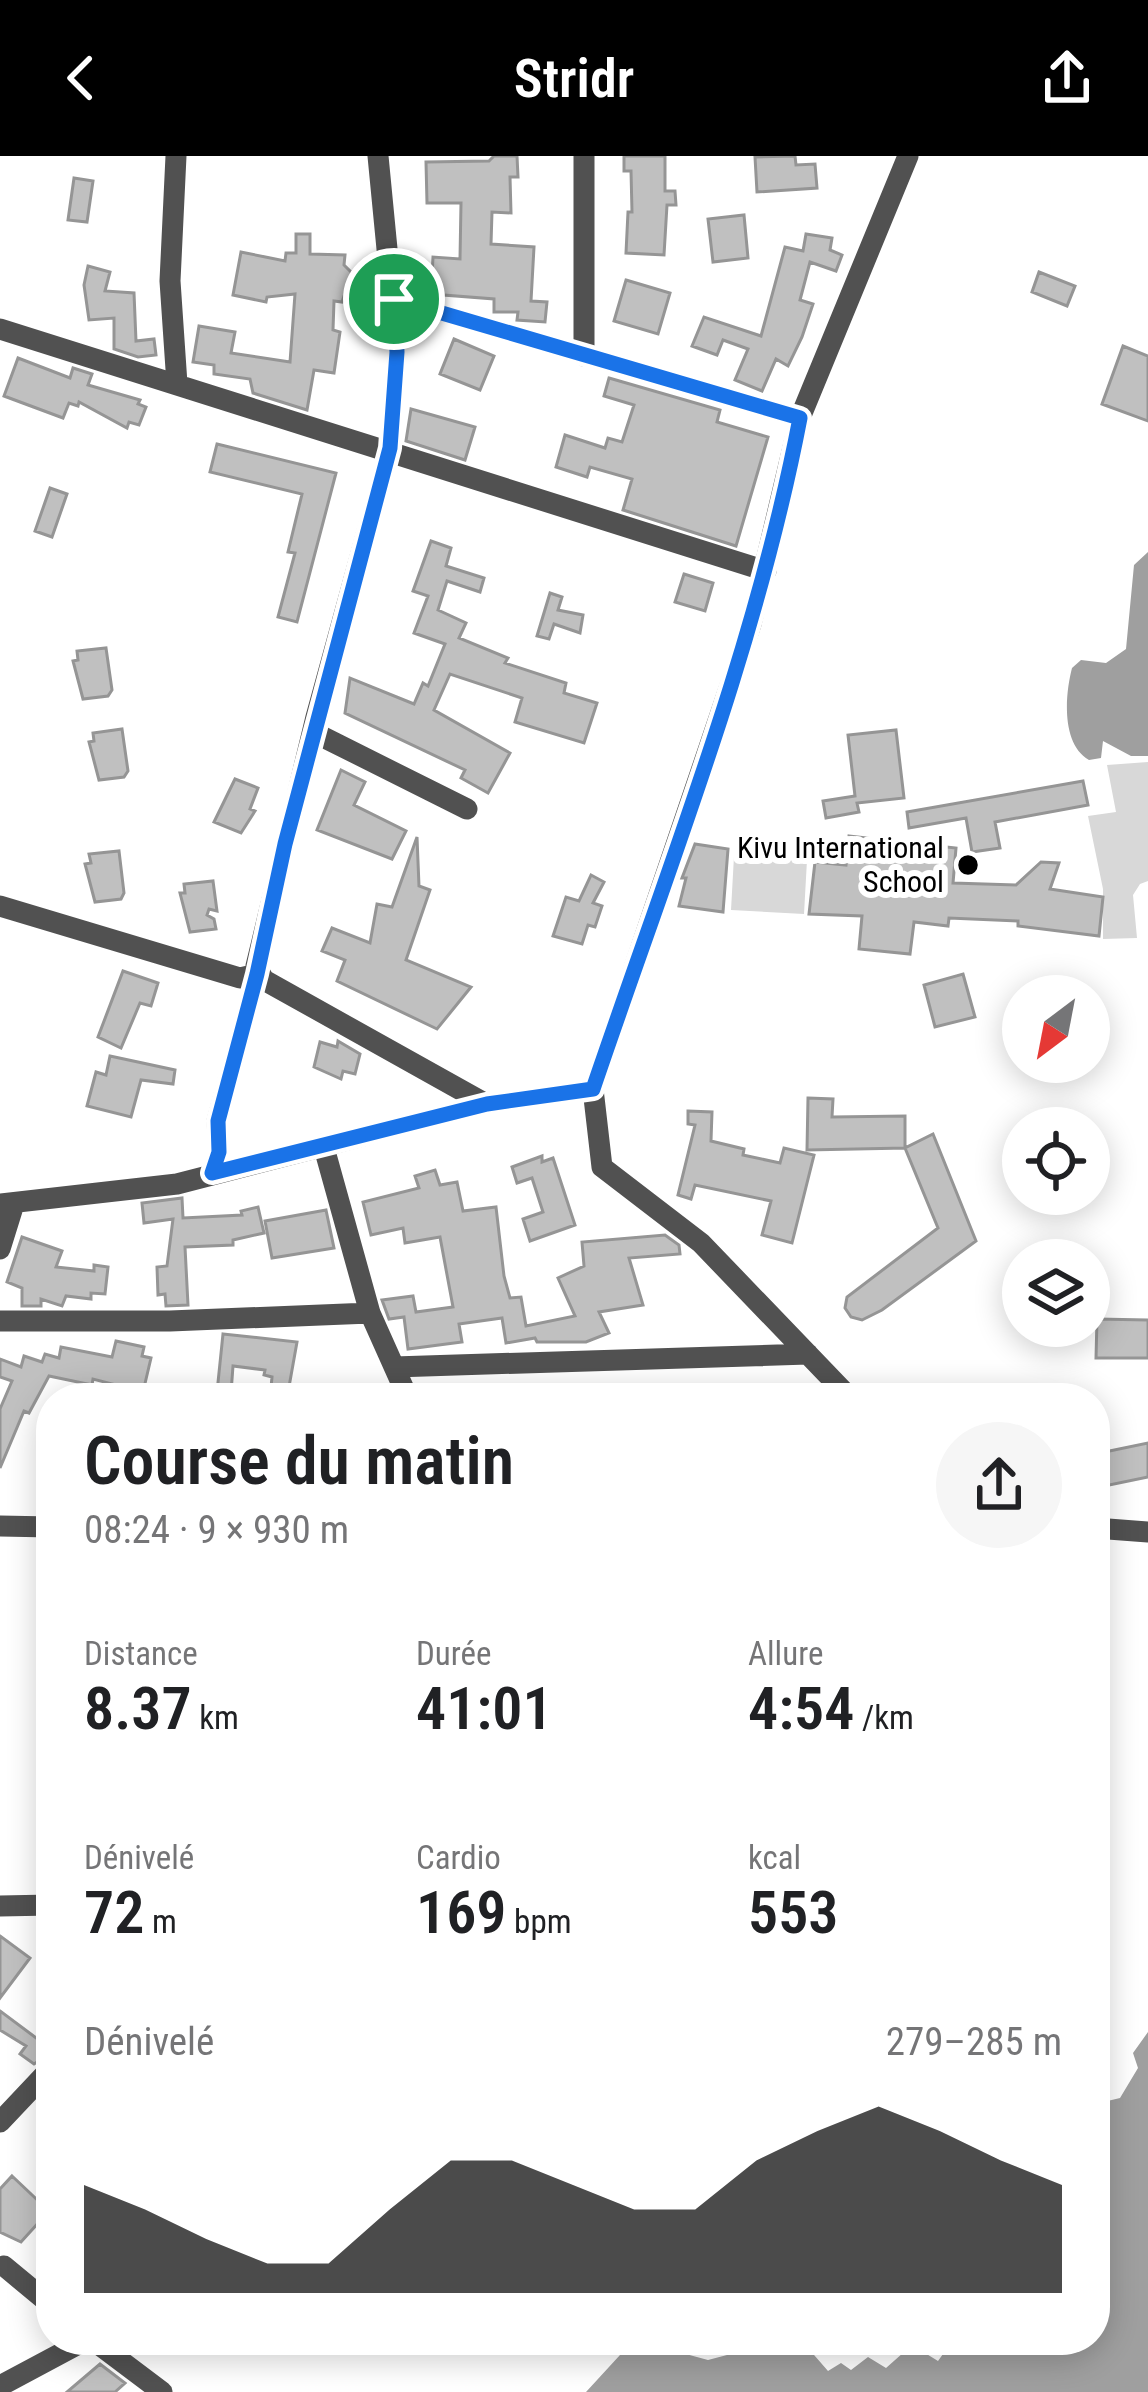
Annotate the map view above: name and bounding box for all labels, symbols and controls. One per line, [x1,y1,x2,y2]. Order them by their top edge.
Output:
icon: back [48,45,114,111]
icon: share [1034,45,1100,111]
text: Stridr [514,47,634,110]
pin [343,248,445,350]
icon: arrive [361,266,427,332]
place label: Kivu International School [737,830,944,899]
marker: Kivu International School [955,852,981,878]
north arrow [1002,975,1110,1083]
map controls [1002,975,1110,1347]
button: locate [1002,1107,1110,1215]
button: layers [1002,1239,1110,1347]
button: share [936,1422,1062,1548]
text: Course du matin [84,1423,514,1500]
text: 08:24 · 9 × 930 m [84,1507,349,1553]
text: Distance [84,1634,198,1673]
text: Durée [416,1634,491,1673]
text: Allure [748,1634,823,1673]
text: 8.37 [84,1673,192,1744]
text: 41:01 [416,1673,553,1744]
text: 4:54 [748,1673,854,1744]
text: km [192,1698,239,1737]
text: /km [854,1698,914,1737]
text: Dénivelé [84,1838,194,1877]
text: Cardio [416,1838,501,1877]
text: kcal [748,1838,801,1877]
text: 72 [84,1877,144,1948]
text: 169 [416,1877,507,1948]
text: 553 [748,1877,839,1948]
text: m [144,1902,177,1941]
text: bpm [507,1902,572,1941]
text: Dénivelé [84,2019,214,2065]
text: 279–285 m [886,2019,1062,2065]

